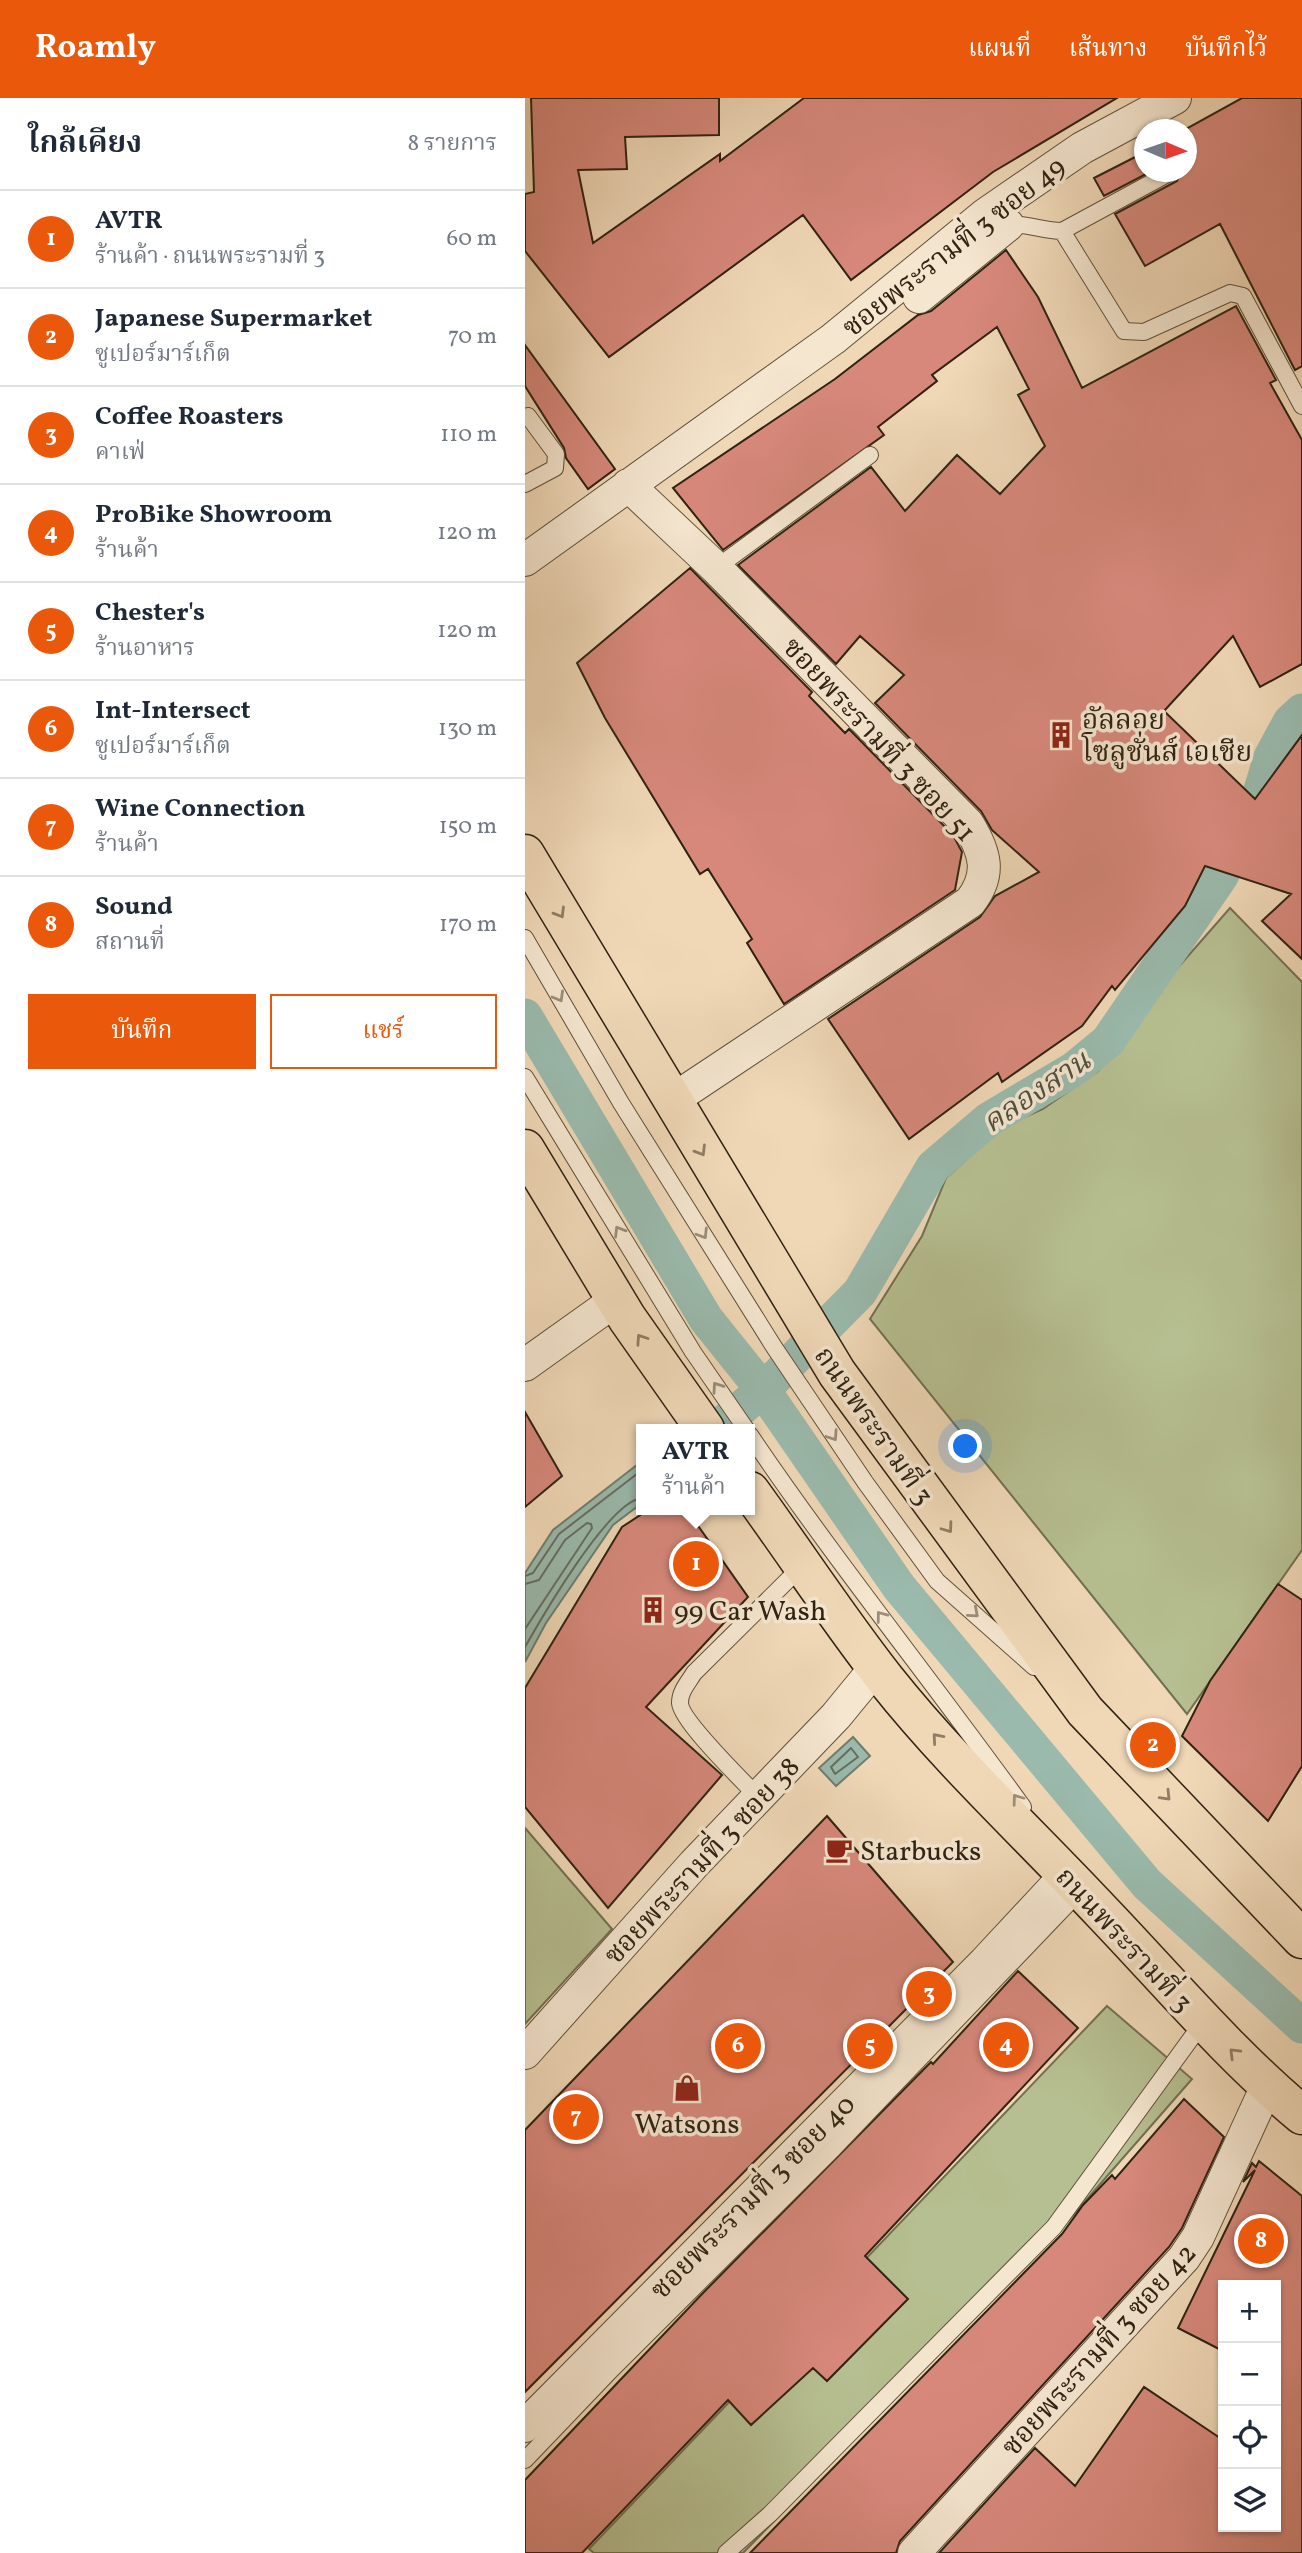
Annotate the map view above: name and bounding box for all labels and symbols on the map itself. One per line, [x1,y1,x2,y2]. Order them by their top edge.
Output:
north arrow [1134,119,1197,182]
street label: ซอยพระรามที่ 3 ซอย 49 [833,146,1074,347]
street label: ซอยพระรามที่ 3 ซอย 51 [773,628,986,852]
place label: อัลลอย โซลูชั่นส์ เอเชีย [1081,702,1252,773]
building icon: อัลลอย โซลูชั่นส์ เอเชีย [1046,720,1076,750]
one-way arrow [552,905,565,918]
one-way arrow [551,990,564,1003]
water label: คลองสาน [975,1041,1100,1144]
one-way arrow [693,1143,706,1156]
one-way arrow [614,1226,627,1239]
one-way arrow [694,1226,707,1239]
one-way arrow [637,1334,650,1347]
street label: ถนนพระรามที่ 3 [804,1337,945,1514]
one-way arrow [713,1382,725,1395]
one-way arrow [825,1428,837,1441]
your location [948,1429,982,1463]
one-way arrow [940,1520,952,1533]
pin: 1 [673,1538,719,1590]
place label: 99 Car Wash [674,1593,826,1632]
building icon: 99 Car Wash [638,1595,668,1625]
one-way arrow [966,1605,979,1617]
one-way arrow [877,1611,890,1624]
pin: 2 [1130,1719,1176,1771]
one-way arrow [933,1733,945,1746]
street label: ซอยพระรามที่ 3 ซอย 38 [594,1747,810,1974]
one-way arrow [1157,1788,1170,1801]
one-way arrow [1013,1794,1025,1807]
place label: Starbucks [860,1833,981,1872]
cafe icon: Starbucks [824,1835,854,1865]
street label: ถนนพระรามที่ 3 [1046,1857,1203,2022]
pin: 3 [906,1968,952,2020]
pin: 4 [983,2019,1029,2071]
pin: 6 [715,2020,761,2072]
pin: 5 [847,2020,893,2072]
one-way arrow [1229,2048,1242,2061]
shop icon: Watsons [672,2073,702,2103]
street label: ซอยพระรามที่ 3 ซอย 40 [640,2084,865,2309]
pin: 7 [553,2091,599,2143]
place label: Watsons [634,2106,740,2145]
pin: 8 [1238,2215,1284,2267]
street label: ซอยพระรามที่ 3 ซอย 42 [991,2234,1206,2466]

